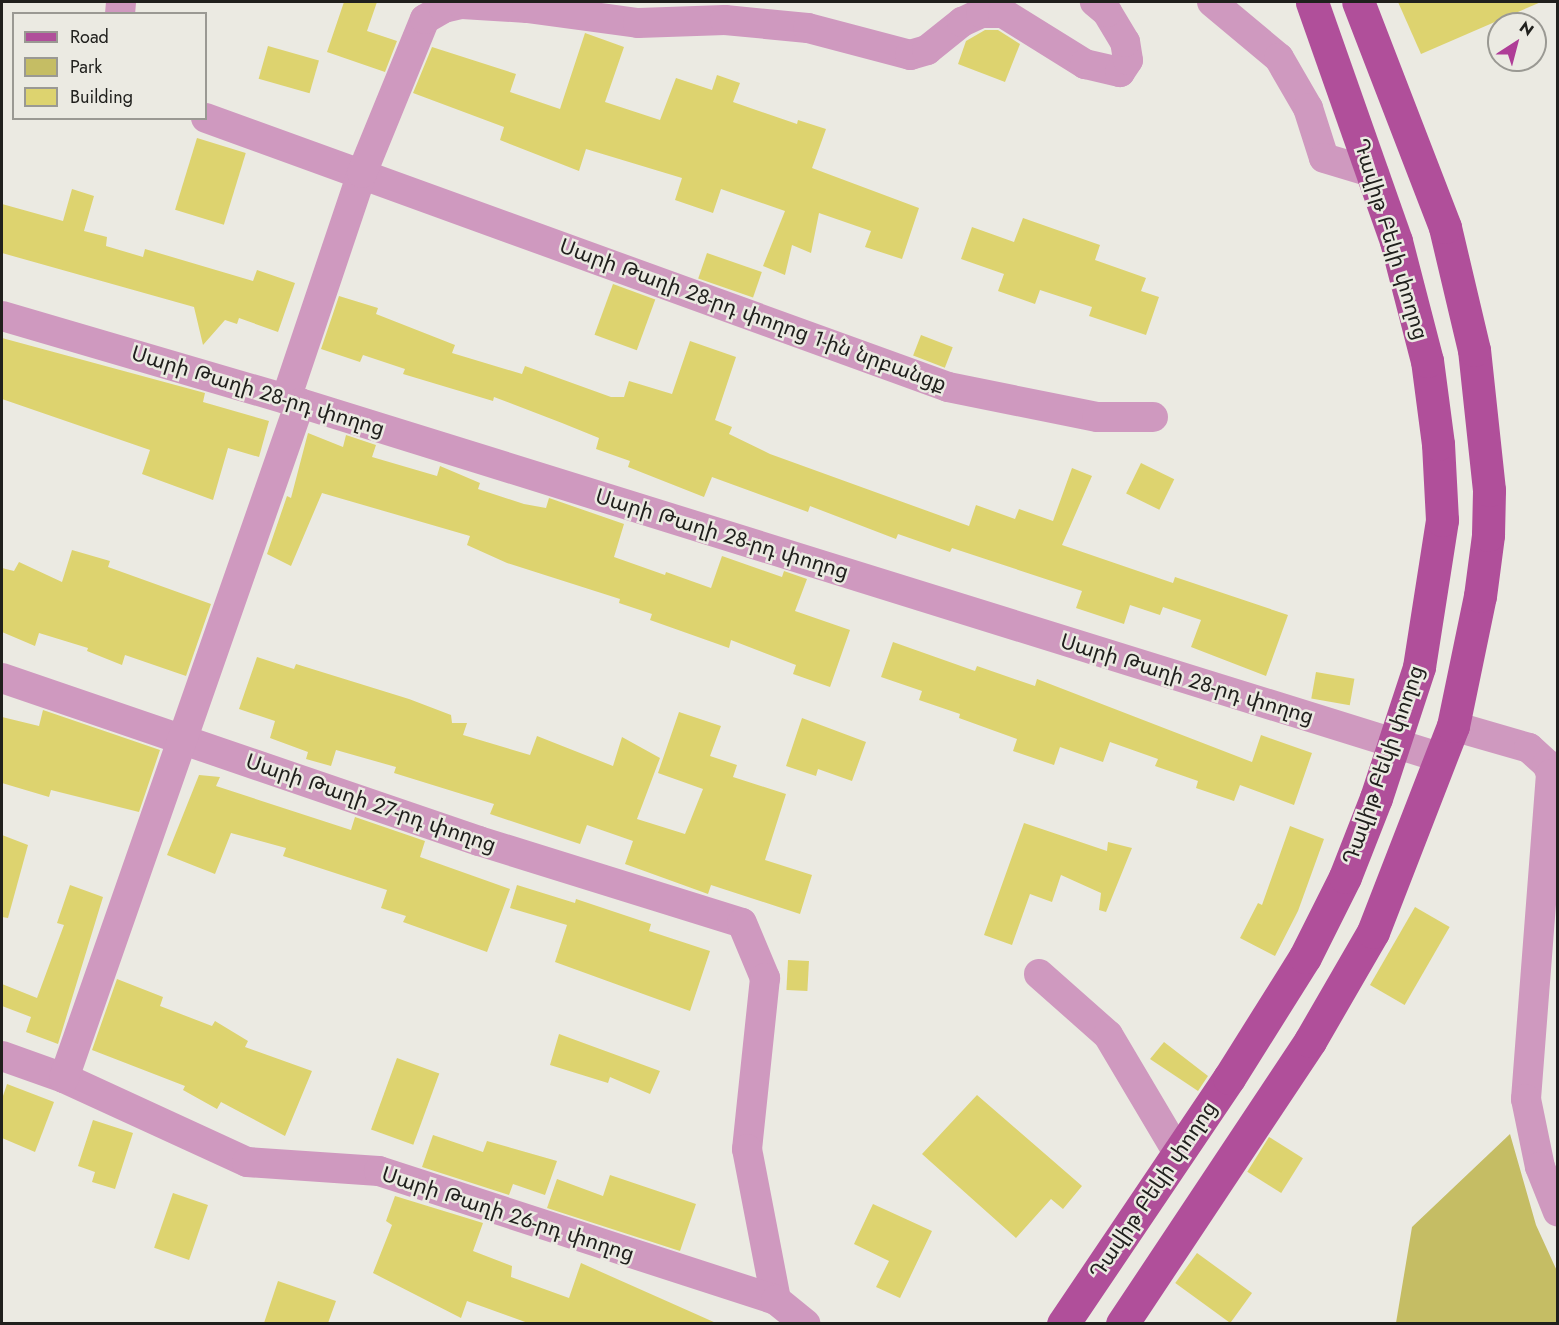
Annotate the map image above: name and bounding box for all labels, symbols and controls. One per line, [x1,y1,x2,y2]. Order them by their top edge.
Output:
legend [12,12,207,120]
north arrow [1487,12,1547,72]
text: N [1515,16,1539,42]
text: Road [70,24,109,50]
text: Park [70,54,102,80]
text: Building [70,84,133,110]
street label: Դավիթ Բեկի փողոց [1348,135,1434,343]
street label: Սարի Թաղի 28-րդ փողոց 1-ին նրբանցք [556,233,950,397]
street label: Սարի Թաղի 28-րդ փողոց [128,340,388,442]
street label: Սարի Թաղի 28-րդ փողոց [592,483,852,585]
street label: Սարի Թաղի 28-րդ փողոց [1057,628,1317,730]
street label: Դավիթ Բեկի փողոց [1337,662,1429,868]
street label: Սարի Թաղի 27-րդ փողոց [242,748,500,858]
street label: Դավիթ Բեկի փողոց [1084,1096,1222,1284]
street label: Սարի Թաղի 26-րդ փողոց [378,1161,638,1267]

